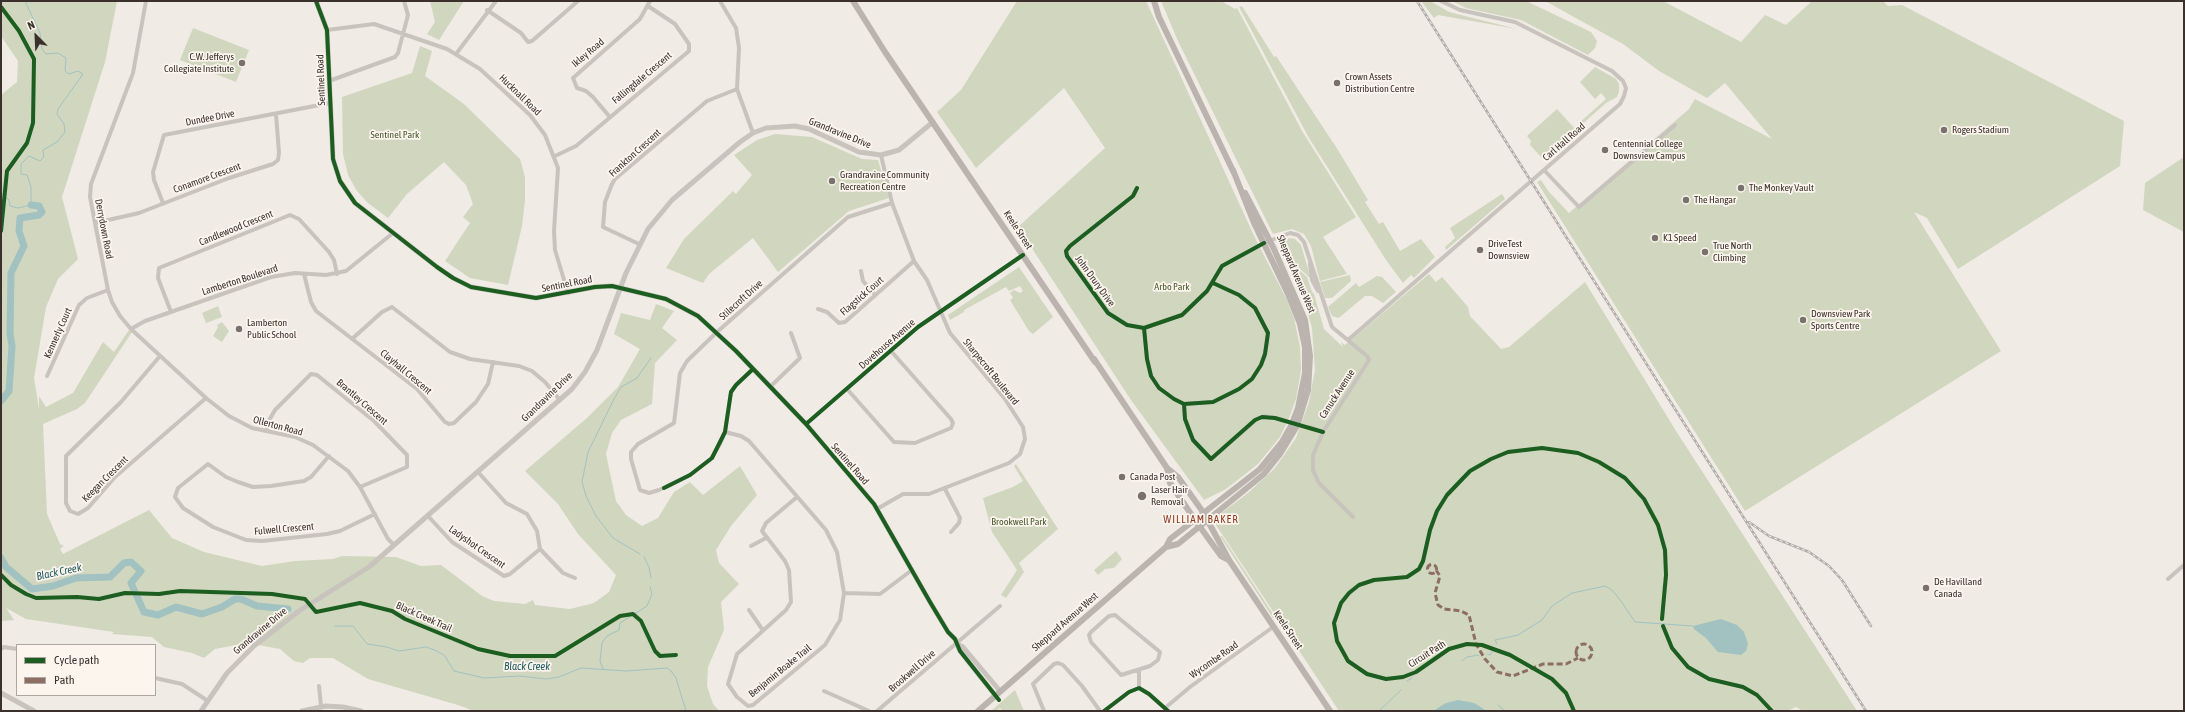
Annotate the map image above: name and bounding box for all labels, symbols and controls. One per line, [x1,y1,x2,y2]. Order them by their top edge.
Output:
north arrow [16,16,56,56]
text: N [26,18,37,32]
street label: Ikley Road [569,36,607,70]
street label: Fallingdale Crescent [610,50,674,106]
place label: C.W. Jefferys Collegiate Institute [164,51,234,74]
street label: Sentinel Road [314,54,328,106]
marker: C.W. Jefferys Collegiate Institute [237,58,247,68]
place label: Crown Assets Distribution Centre [1345,71,1414,94]
street label: Hucknall Road [496,72,544,118]
marker: Crown Assets Distribution Centre [1332,78,1342,88]
street label: Dundee Drive [184,107,236,129]
street label: Grandravine Drive [807,115,873,151]
street label: Carl Hall Road [1540,120,1588,164]
place label: Rogers Stadium [1952,124,2009,136]
marker: Rogers Stadium [1939,125,1949,135]
street label: Frankton Crescent [607,127,663,179]
park label: Sentinel Park [371,129,419,141]
place label: Centennial College Downsview Campus [1613,138,1685,162]
marker: Centennial College Downsview Campus [1600,145,1610,155]
street label: Conamore Crescent [172,160,242,196]
place label: Grandravine Community Recreation Centre [840,169,929,192]
marker: Grandravine Community Recreation Centre [827,176,837,186]
place label: The Monkey Vault [1749,182,1814,194]
marker: The Monkey Vault [1736,183,1746,193]
place label: The Hangar [1694,194,1736,206]
marker: The Hangar [1681,195,1691,205]
street label: Derrydown Road [92,198,116,260]
street label: Candlewood Crescent [197,208,275,248]
street label: Keele Street [1001,208,1035,252]
place label: K1 Speed [1663,232,1697,244]
street label: Sheppard Avenue West [1274,233,1318,315]
marker: K1 Speed [1650,233,1660,243]
place label: DriveTest Downsview [1488,238,1529,262]
place label: True North Climbing [1713,240,1752,264]
marker: DriveTest Downsview [1475,245,1485,255]
marker: True North Climbing [1700,247,1710,257]
street label: John Drury Drive [1072,253,1118,309]
street label: Lamberton Boulevard [200,262,280,298]
street label: Sentinel Road [541,273,593,295]
street label: Flagstick Court [838,274,886,318]
street label: Stilecroft Drive [717,277,765,323]
park label: Arbo Park [1154,281,1190,293]
street label: Kennerly Court [41,306,75,360]
place label: Downsview Park Sports Centre [1811,308,1870,332]
marker: Downsview Park Sports Centre [1798,315,1808,325]
street label: Dovehouse Avenue [857,316,917,372]
place label: Lamberton Public School [247,317,296,340]
marker: Lamberton Public School [234,324,244,334]
street label: Sharpecroft Boulevard [961,336,1021,408]
street label: Clayhall Crescent [378,347,434,397]
street label: Canuck Avenue [1317,367,1357,421]
street label: Grandravine Drive [519,370,575,424]
street label: Brantley Crescent [334,377,390,427]
street label: Ollerton Road [252,414,304,438]
street label: Sentinel Road [829,441,871,487]
street label: Keegan Crescent [79,453,131,505]
place label: Canada Post [1130,471,1175,483]
marker: Canada Post [1117,472,1127,482]
place label: Laser Hair Removal [1151,484,1188,508]
marker: Laser Hair Removal [1136,490,1148,502]
district label: WILLIAM BAKER [1163,513,1239,527]
park label: Brookwell Park [991,516,1047,528]
street label: Fulwell Crescent [254,520,314,538]
street label: Ladyshot Crescent [446,523,508,571]
water label: Black Creek [35,561,83,583]
place label: De Havilland Canada [1934,576,1982,600]
marker: De Havilland Canada [1921,583,1931,593]
street label: Sheppard Avenue West [1029,590,1101,654]
street label: Black Creek Trail [394,599,454,635]
street label: Grandravine Drive [231,605,289,657]
street label: Keele Street [1271,608,1305,652]
street label: Circuit Path [1406,638,1448,670]
street label: Wycombe Road [1187,639,1241,681]
street label: Benjamin Boake Trail [746,642,814,700]
legend [16,644,156,696]
street label: Brookwell Drive [886,647,938,695]
text: Cycle path [54,653,99,667]
water label: Black Creek [504,660,550,674]
text: Path [54,673,75,687]

